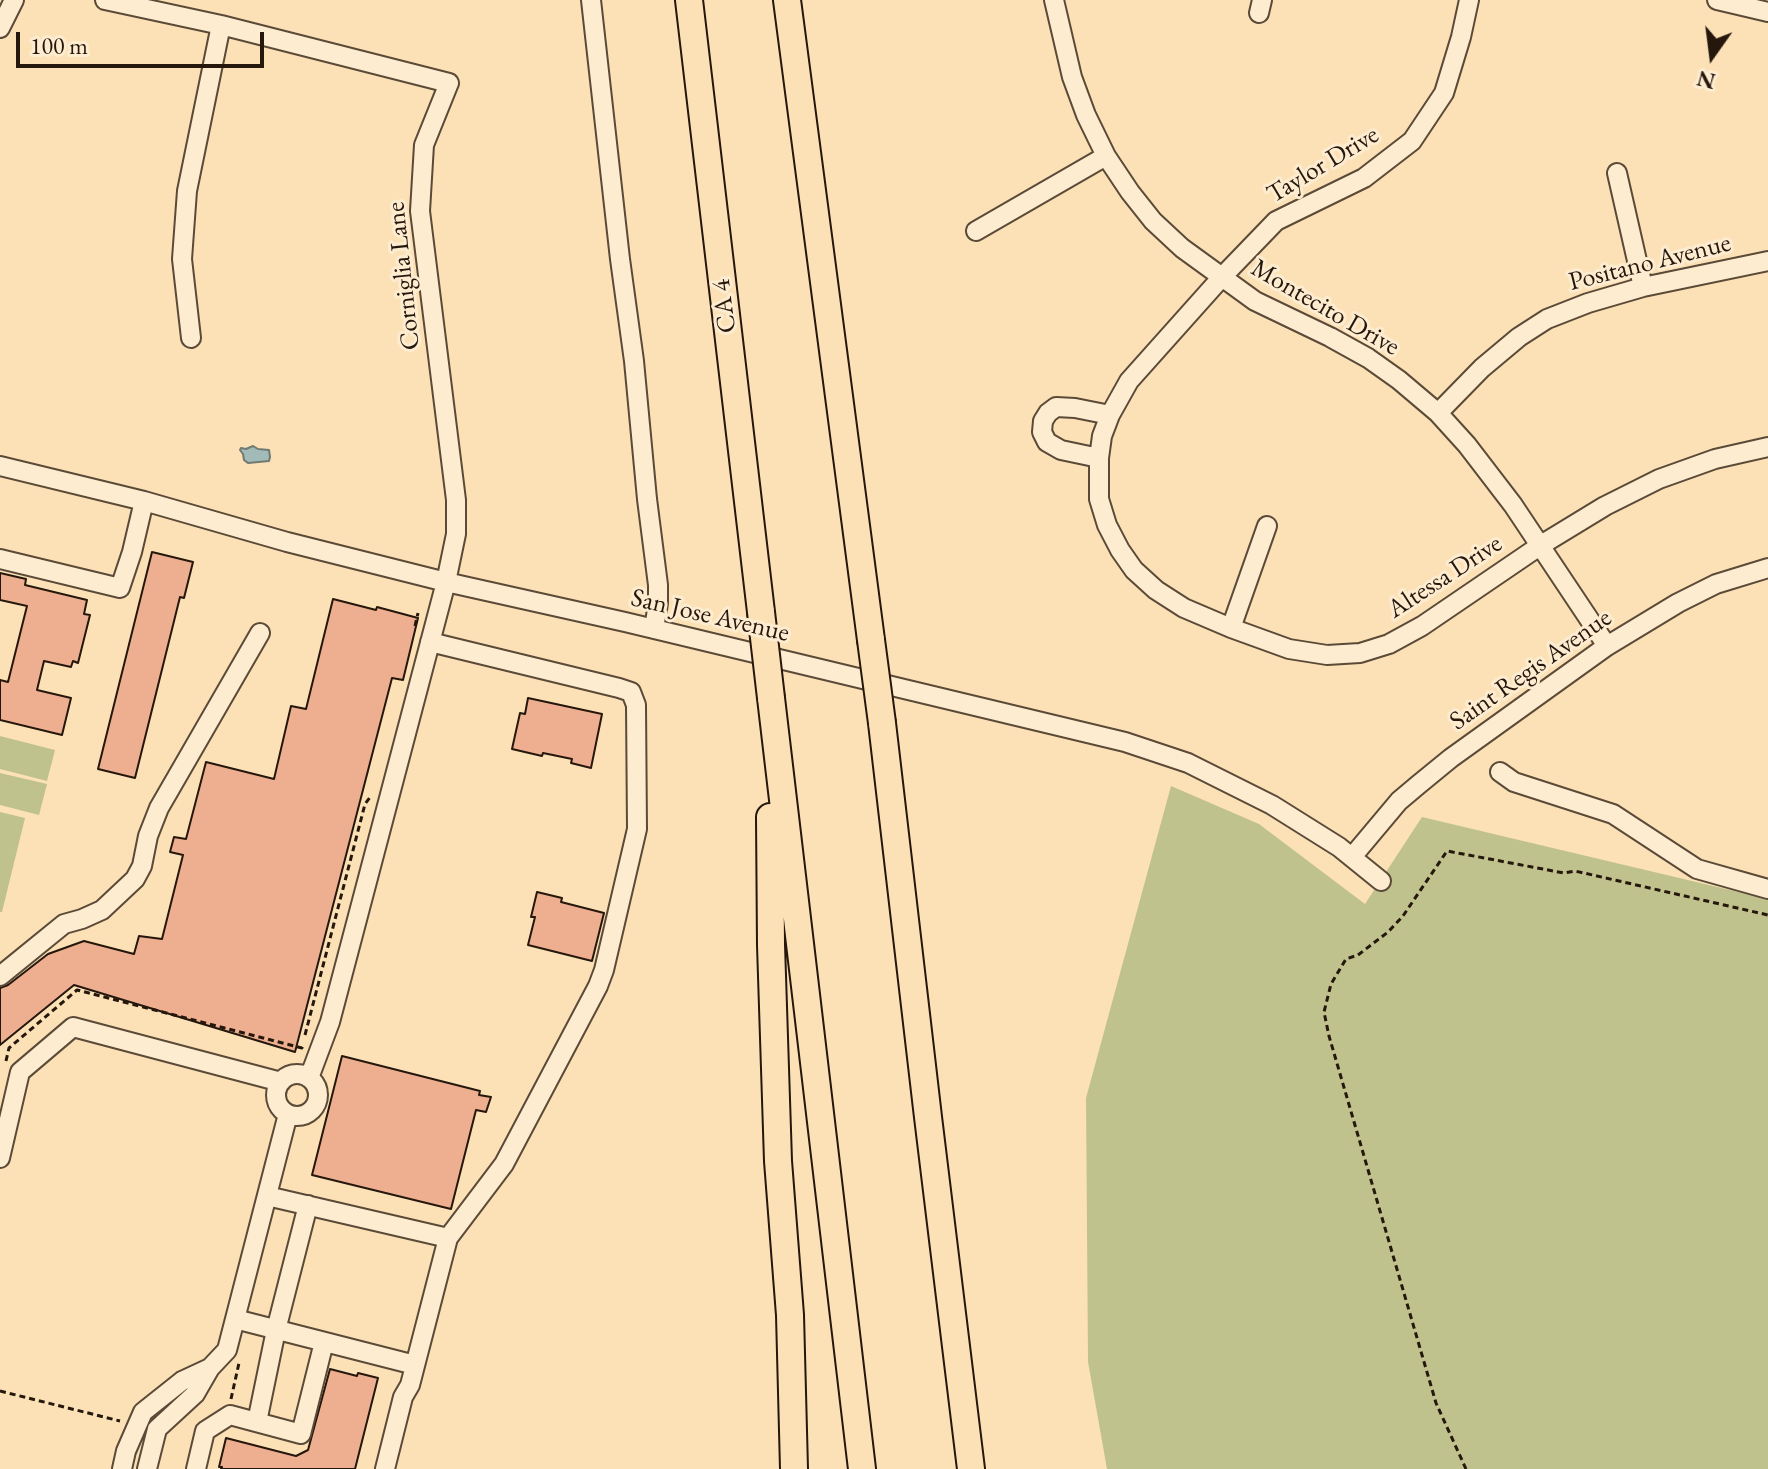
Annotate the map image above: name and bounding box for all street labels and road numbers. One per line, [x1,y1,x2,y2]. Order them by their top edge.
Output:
street label: Taylor Drive [1262,120,1384,210]
street label: Corniglia Lane [381,200,427,352]
street label: Positano Avenue [1566,228,1734,298]
street label: Montecito Drive [1245,253,1405,363]
street label: CA 4 [706,277,744,335]
street label: Altessa Drive [1382,528,1508,626]
street label: San Jose Avenue [628,583,792,649]
street label: Saint Regis Avenue [1444,603,1618,737]

